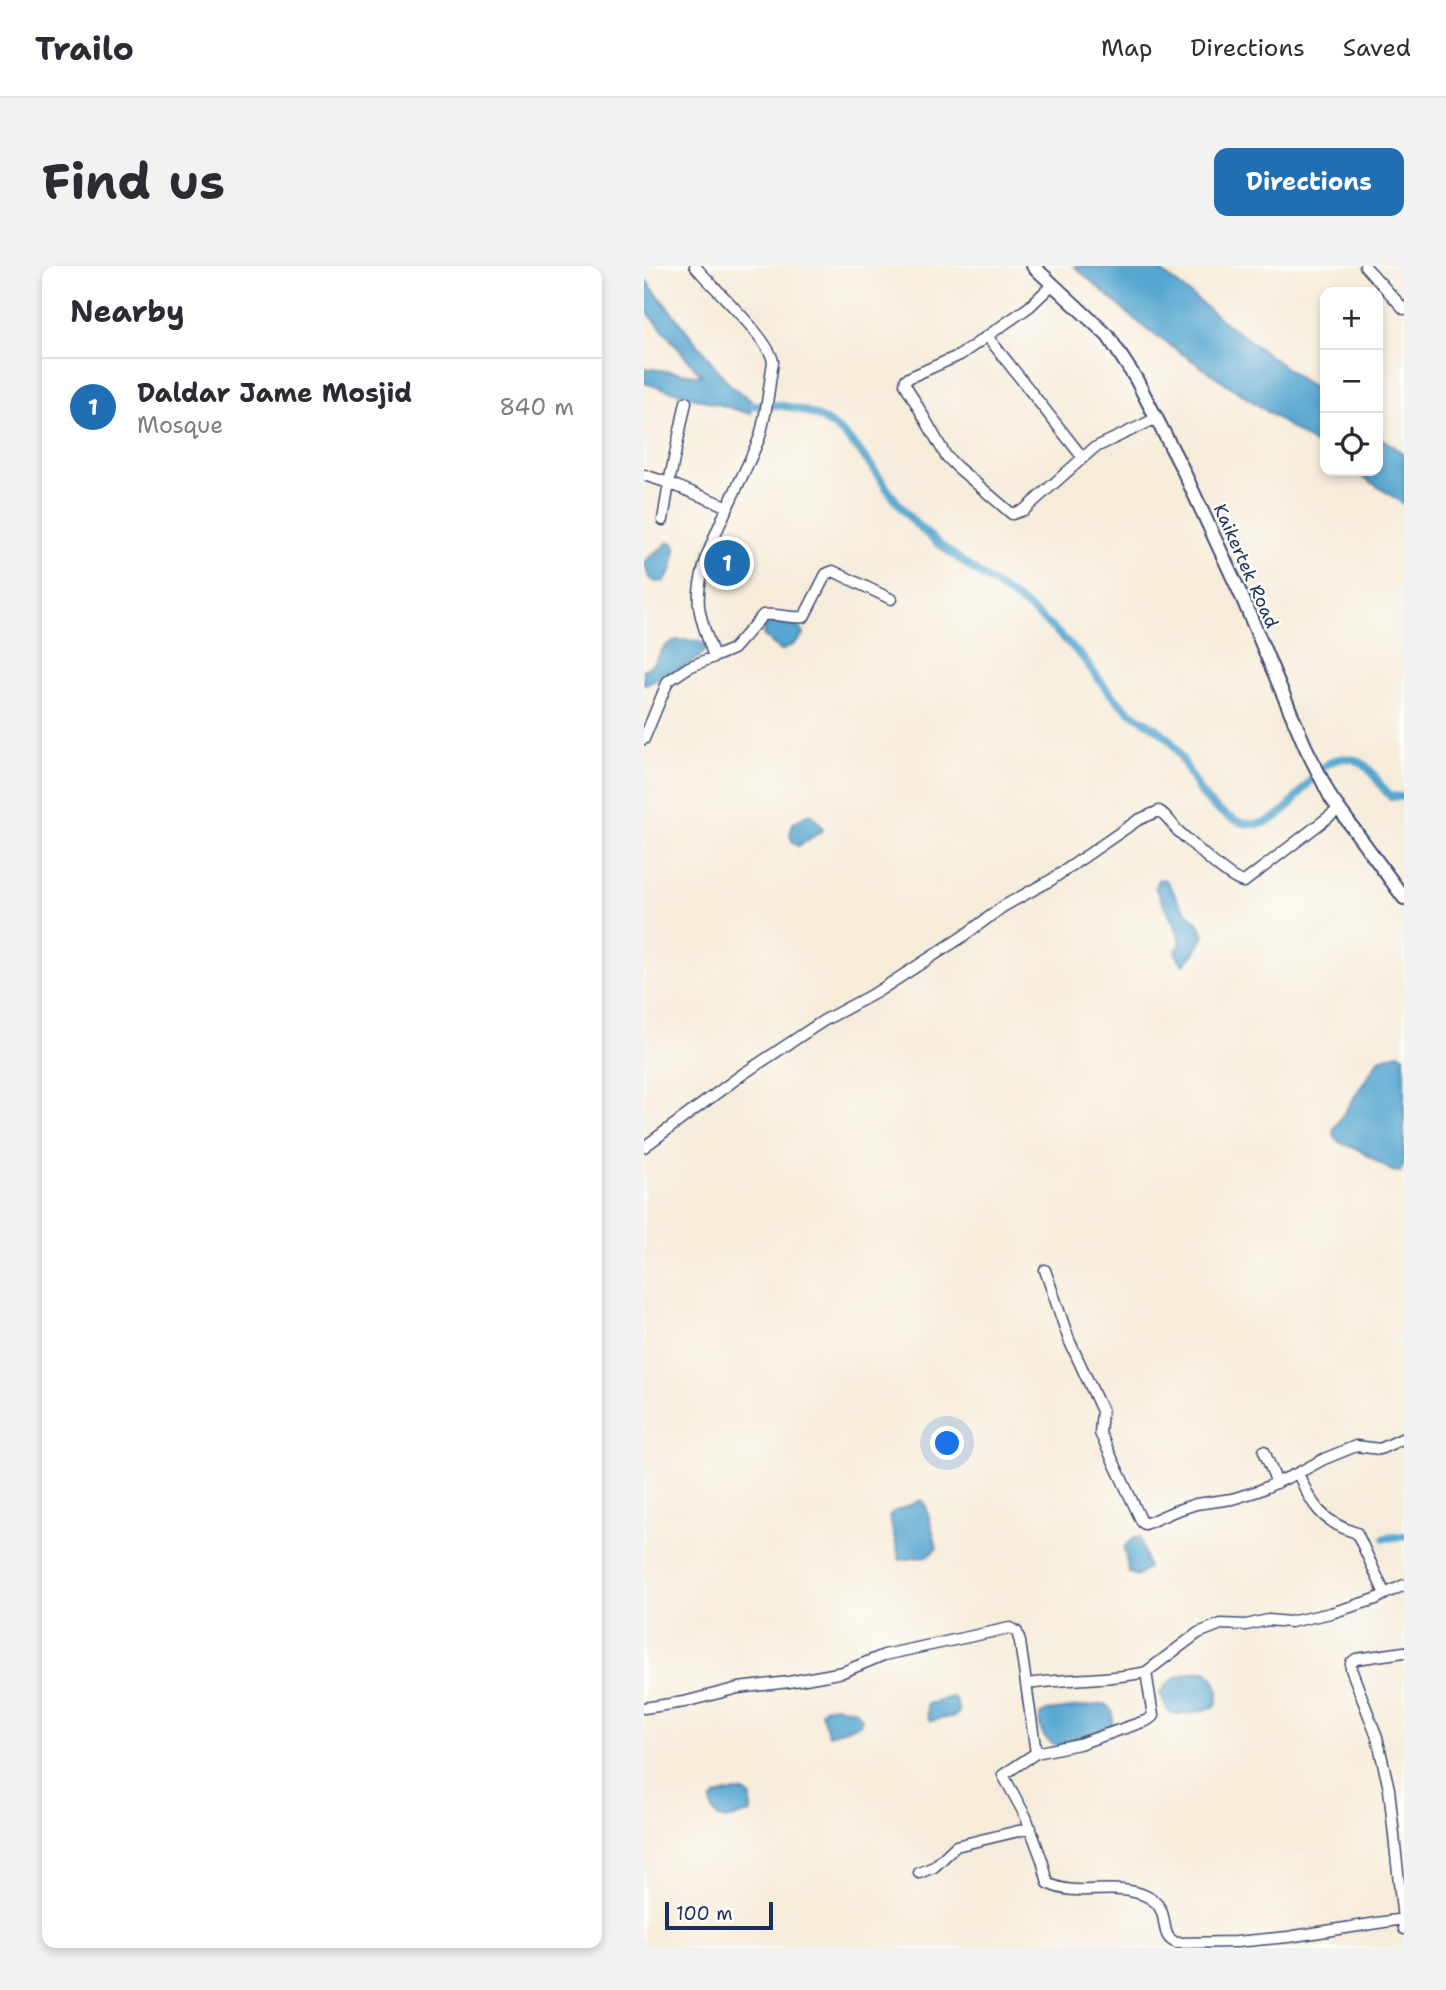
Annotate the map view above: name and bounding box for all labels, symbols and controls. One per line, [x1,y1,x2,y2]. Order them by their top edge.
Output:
text: Trailo [35,26,134,71]
text: Map [1101,32,1152,64]
text: Directions [1190,32,1305,64]
text: Saved [1343,32,1411,64]
button: Directions [1214,148,1404,216]
text: Find us [42,149,225,215]
map controls [1320,287,1383,476]
button: + [1320,287,1383,350]
text: Nearby [70,291,185,332]
button: − [1320,350,1383,413]
text: Daldar Jame Mosjid [137,375,412,410]
text: 1 [88,392,98,422]
text: 840 m [499,392,574,422]
text: Mosque [137,410,223,440]
button: locate [1320,413,1383,476]
street label: Kaikertek Road [1208,500,1284,632]
pin: 1 [704,537,750,589]
your location [930,1426,964,1460]
scale bar [665,1899,774,1931]
text: 100 m [676,1901,733,1926]

